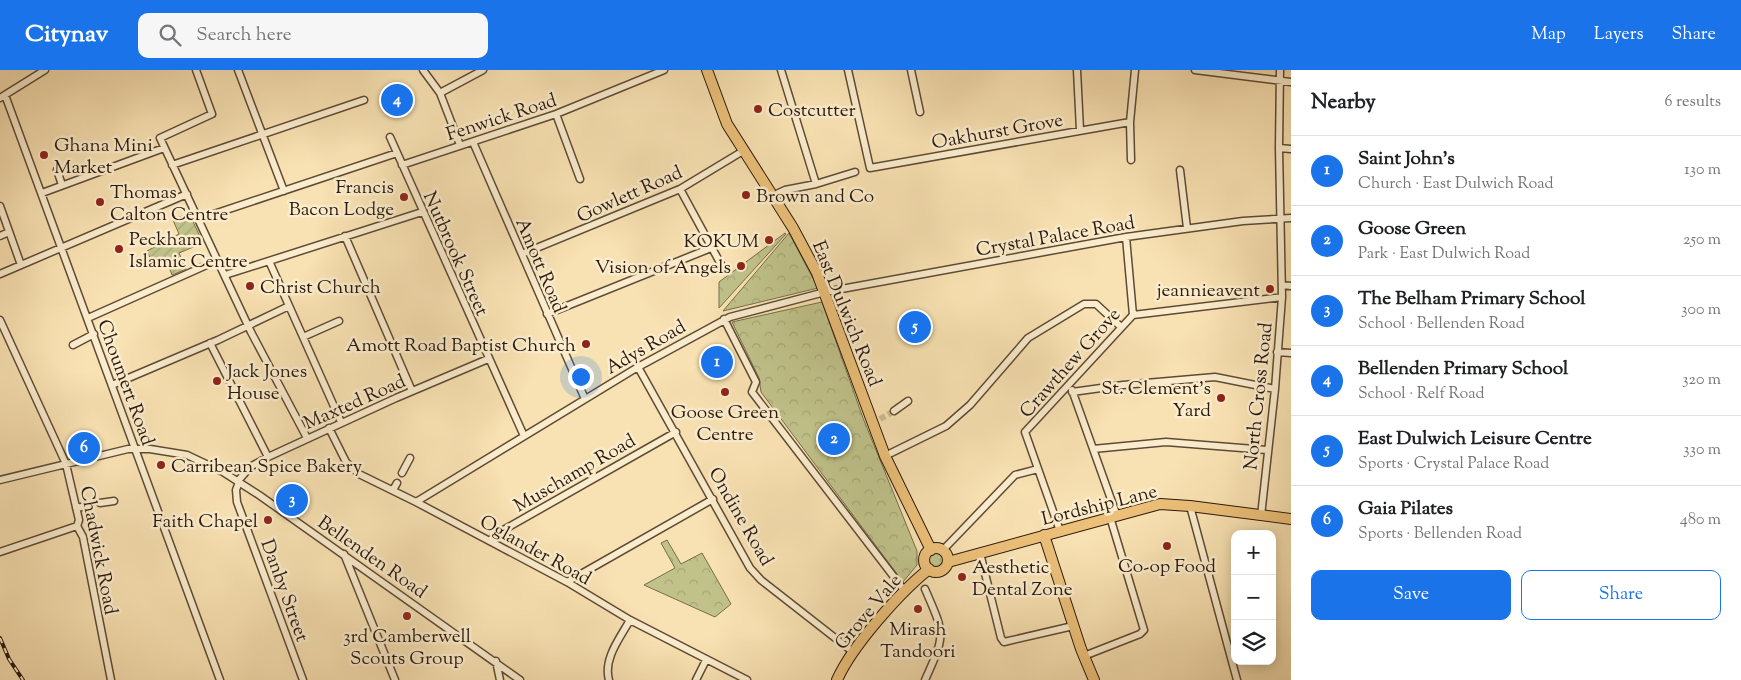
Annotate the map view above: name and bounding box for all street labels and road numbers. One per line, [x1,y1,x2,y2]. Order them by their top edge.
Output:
street label: Fenwick Road [443,88,561,149]
street label: Oakhurst Grove [930,108,1065,157]
street label: Gowlett Road [573,160,687,231]
street label: Nutbrook Street [415,187,494,321]
street label: Crystal Palace Road [974,210,1137,265]
street label: Amott Road [508,214,572,318]
street label: East Dulwich Road [804,237,887,391]
street label: Crawthew Grove [1014,303,1128,425]
street label: Adys Road [601,314,692,382]
street label: Choumert Road [89,316,160,450]
street label: North Cross Road [1238,321,1281,471]
street label: Maxted Road [300,369,411,438]
street label: Muschamp Road [509,428,641,520]
street label: Ondine Road [701,463,779,572]
street label: Lordship Lane [1039,479,1160,534]
street label: Chadwick Road [72,484,123,617]
street label: Oglander Road [474,509,596,593]
street label: Bellenden Road [311,510,432,606]
street label: Danby Street [253,536,315,646]
street label: Grove Vale [829,569,909,656]

